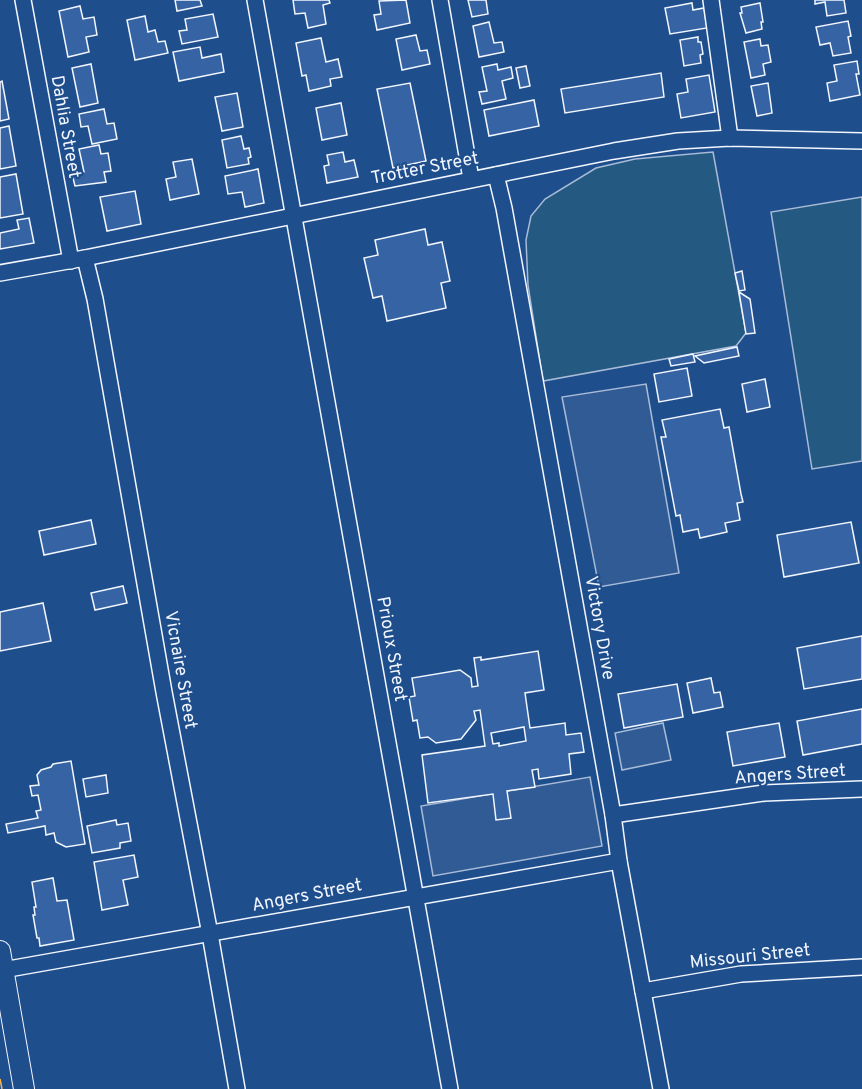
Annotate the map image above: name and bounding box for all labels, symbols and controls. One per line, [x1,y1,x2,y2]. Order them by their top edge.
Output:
street label: Dahlia Street [45,74,85,180]
street label: Trotter Street [369,147,481,191]
street label: Victory Drive [579,574,619,682]
street label: Prioux Street [370,595,412,703]
street label: Vicnaire Street [158,609,202,731]
street label: Angers Street [734,760,846,790]
street label: Angers Street [250,874,364,918]
street label: Missouri Street [688,939,812,975]

